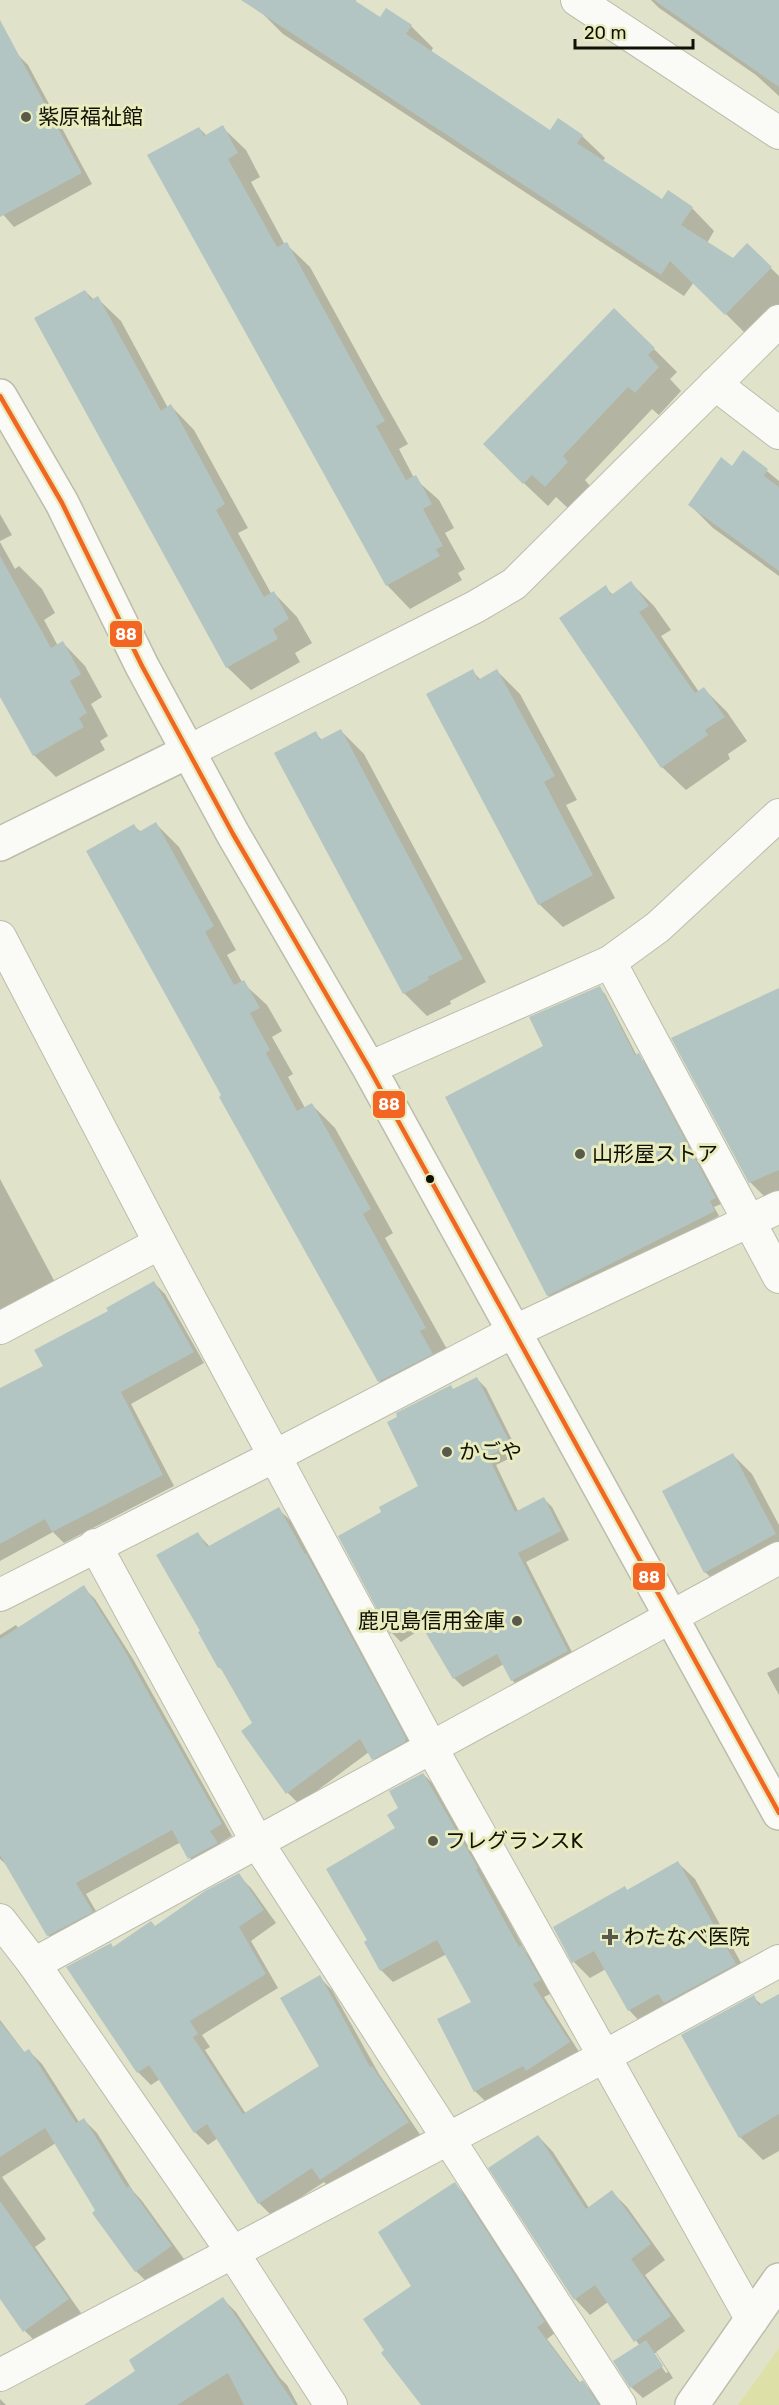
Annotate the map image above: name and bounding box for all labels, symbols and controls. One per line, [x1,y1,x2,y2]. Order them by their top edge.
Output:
scale bar [575,12,694,50]
text: 20 m [584,22,626,44]
place label: 紫原福祉館 [38,104,143,129]
marker: 紫原福祉館 [19,110,33,124]
line badge: 88 [109,620,143,648]
text: 88 [115,625,137,644]
line badge: 88 [372,1090,406,1119]
text: 88 [378,1095,400,1114]
place label: 山形屋ストア [592,1141,718,1166]
marker: 山形屋ストア [573,1147,587,1161]
unlabelled marker [424,1173,436,1185]
place label: かごや [459,1439,522,1464]
marker: かごや [440,1445,454,1459]
line badge: 88 [632,1562,666,1591]
text: 88 [638,1568,660,1587]
place label: 鹿児島信用金庫 [358,1608,505,1633]
marker: 鹿児島信用金庫 [510,1614,524,1628]
place label: フレグランスK [445,1828,584,1853]
marker: フレグランスK [426,1834,440,1848]
place label: わたなべ医院 [624,1924,750,1949]
marker: わたなべ医院 [601,1928,619,1946]

